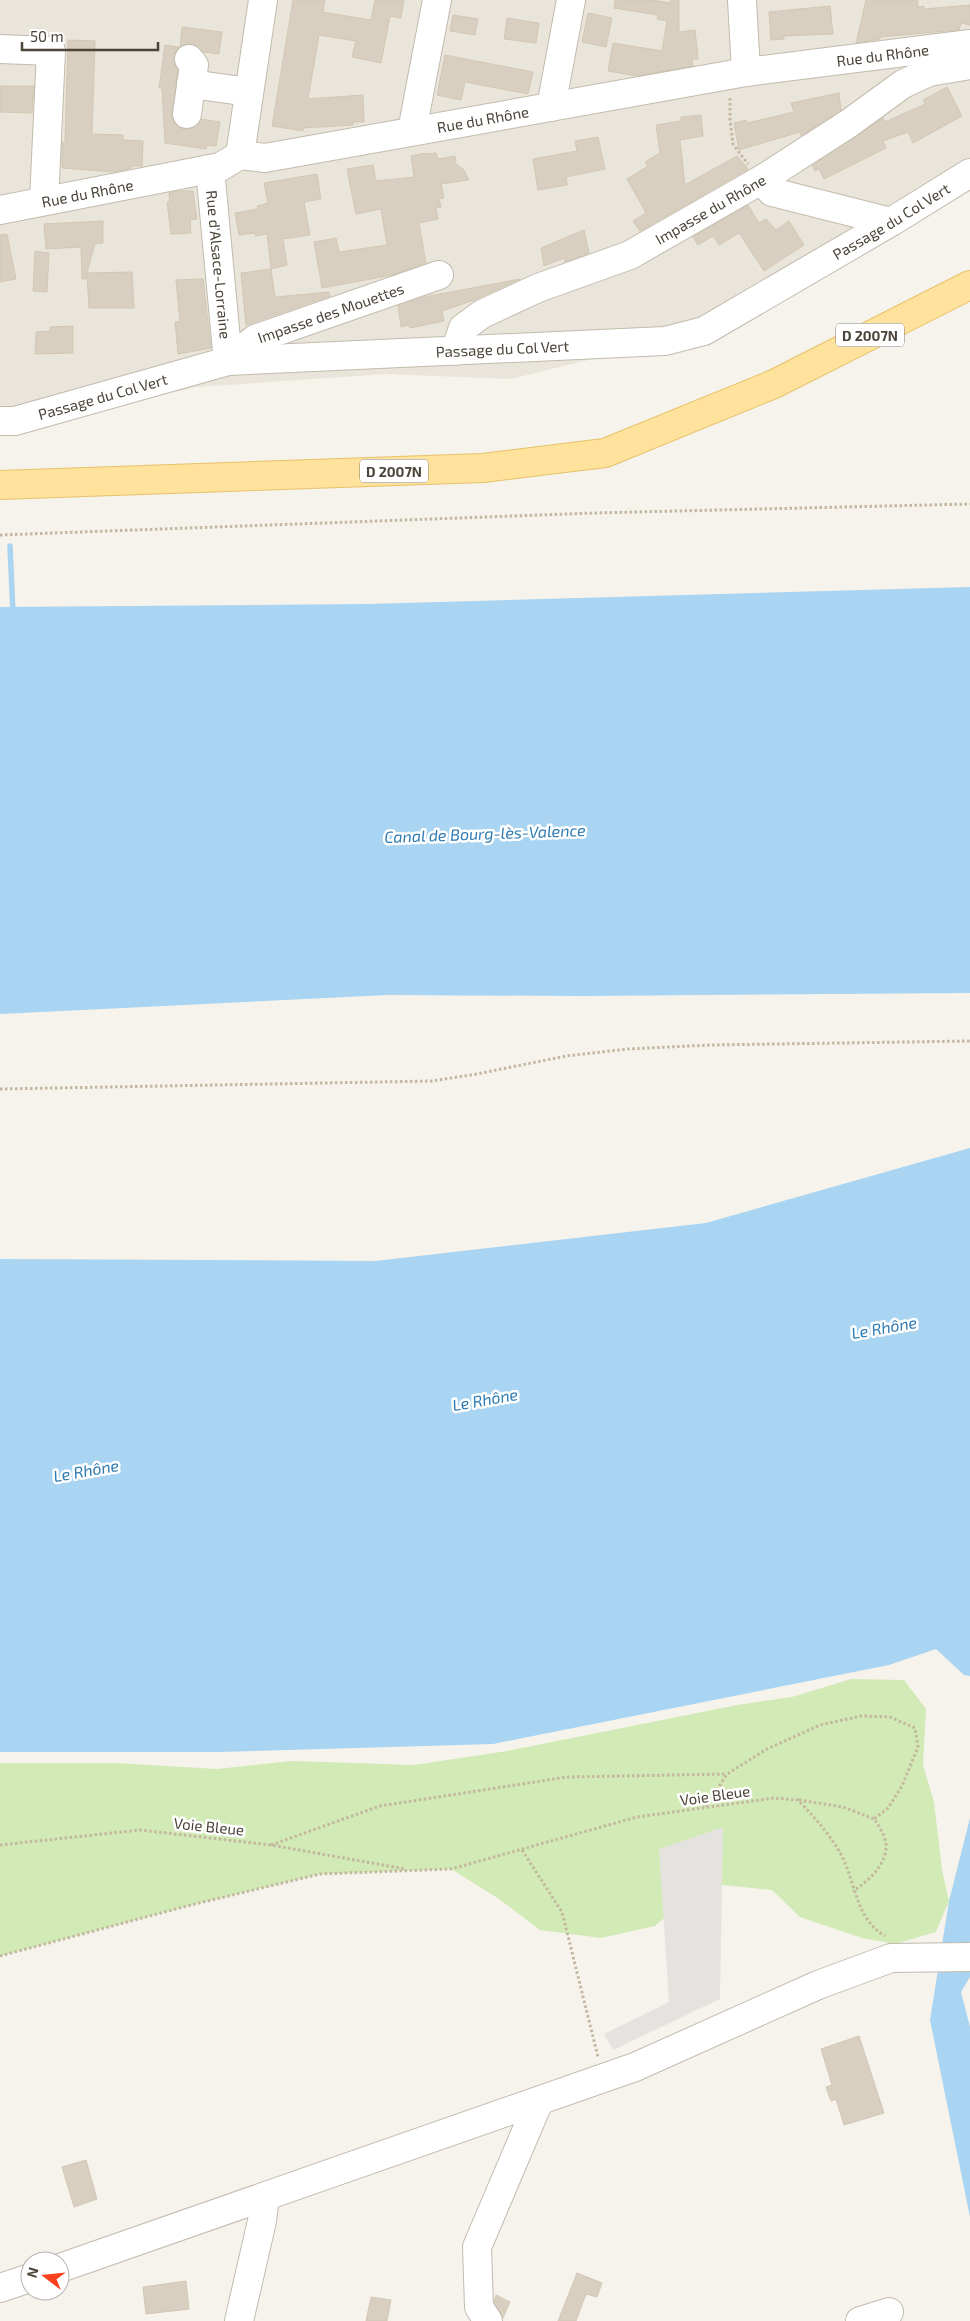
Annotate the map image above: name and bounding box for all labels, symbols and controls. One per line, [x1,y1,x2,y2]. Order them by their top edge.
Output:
scale bar [22,20,159,52]
text: 50 m [30,27,64,45]
street label: Rue du Rhône [835,40,930,70]
street label: Rue du Rhône [435,102,530,136]
street label: Impasse du Rhône [652,170,769,248]
street label: Rue du Rhône [40,175,135,211]
street label: Passage du Col Vert [829,179,953,263]
street label: Rue d'Alsace-Lorraine [203,189,235,340]
street label: Impasse des Mouettes [255,279,406,346]
road number: D 2007N [836,324,904,346]
street label: Passage du Col Vert [435,336,570,360]
street label: Passage du Col Vert [36,370,169,423]
road number: D 2007N [360,460,428,482]
water label: Canal de Bourg-lès-Valence [384,820,586,846]
water label: Le Rhône [850,1312,919,1342]
water label: Le Rhône [451,1384,520,1414]
water label: Le Rhône [52,1455,121,1485]
street label: Voie Bleue [679,1781,751,1809]
street label: Voie Bleue [173,1813,245,1839]
north arrow [20,2251,70,2301]
text: N [22,2265,42,2279]

